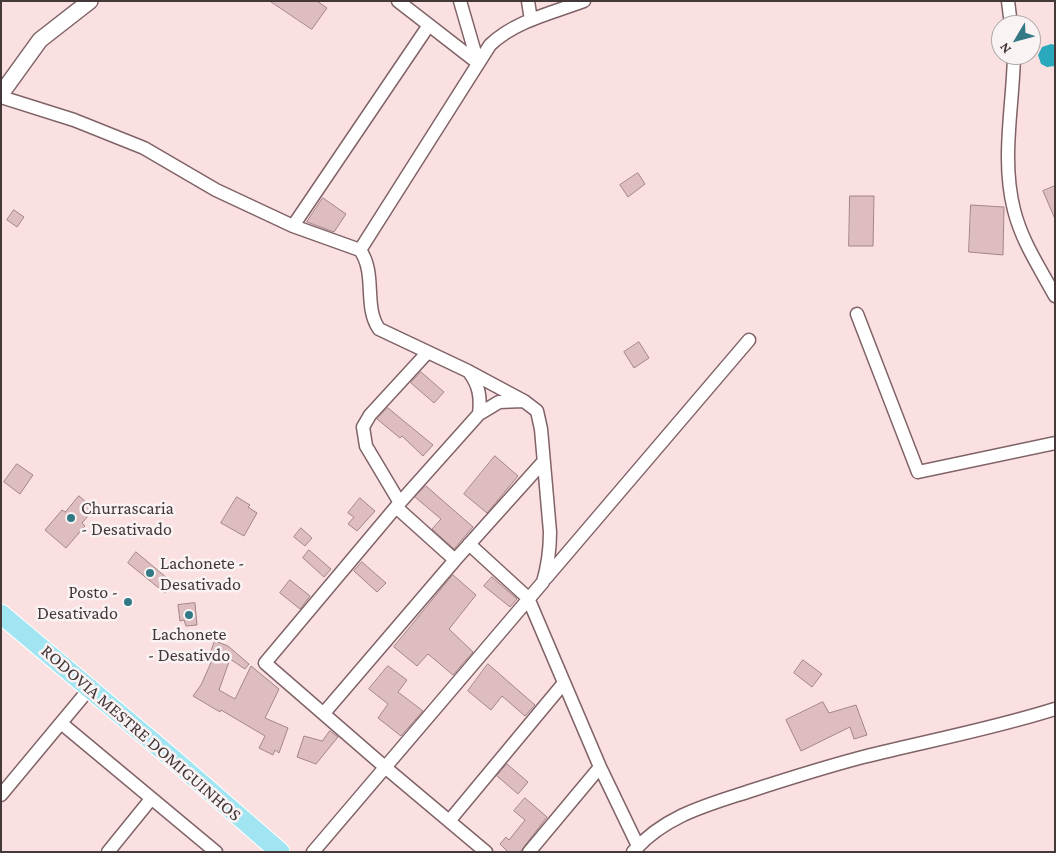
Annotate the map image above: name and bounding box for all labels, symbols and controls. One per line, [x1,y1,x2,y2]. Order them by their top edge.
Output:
north arrow [991,15,1041,65]
text: N [996,40,1014,57]
place label: Churrascaria - Desativado [81,497,174,540]
marker: Churrascaria - Desativado [65,512,77,524]
place label: Lachonete - Desativado [160,552,245,594]
marker: Lachonete - Desativado [144,567,156,579]
place label: Posto - Desativado [37,581,118,624]
marker: Posto - Desativado [122,596,134,608]
marker: Lachonete - Desativdo [183,609,195,621]
place label: Lachonete - Desativdo [148,623,230,666]
street label: RODOVIA MESTRE DOMIGUINHOS [37,640,245,826]

